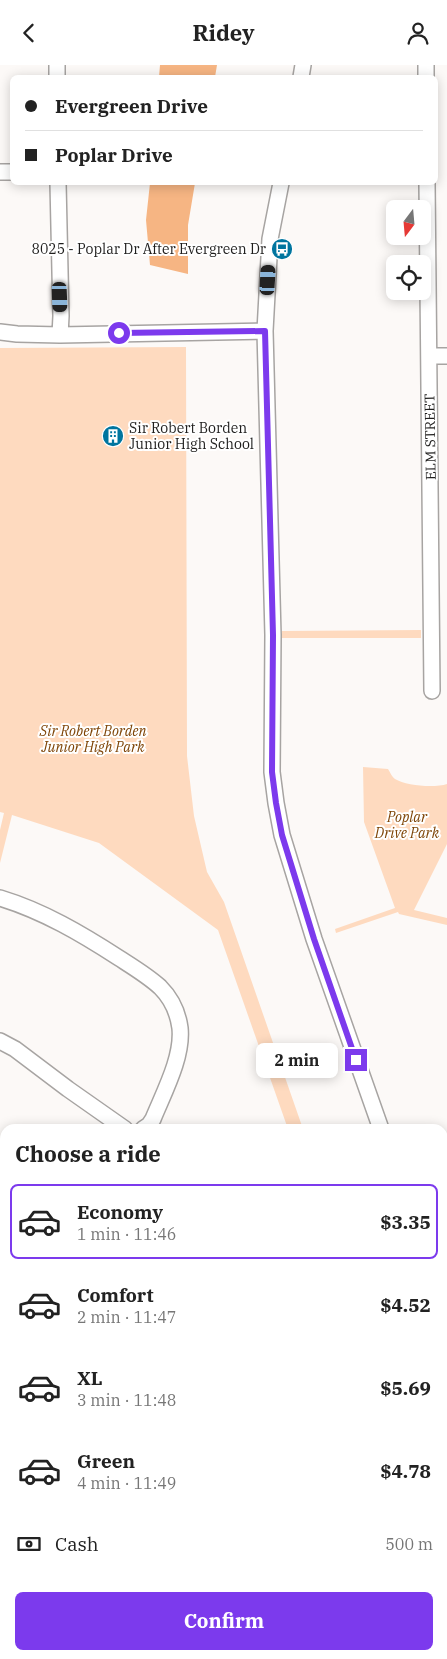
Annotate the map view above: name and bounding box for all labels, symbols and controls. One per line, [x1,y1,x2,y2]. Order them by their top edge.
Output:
text: Ridey [192,18,255,47]
icon: back [15,19,43,47]
icon: person [404,19,432,47]
text: Evergreen Drive [55,94,208,118]
text: Poplar Drive [55,143,173,167]
north arrow [386,200,431,245]
map controls [386,200,431,300]
bus stop icon: 8025 - Poplar Dr After Evergreen Dr [270,237,294,261]
place label: 8025 - Poplar Dr After Evergreen Dr [31,240,267,258]
button: locate [386,255,431,300]
car [259,265,276,295]
car [51,282,68,312]
route start [108,322,130,344]
street label: ELM STREET [420,394,440,480]
place label: Sir Robert Borden Junior High School [129,419,254,453]
building icon: Sir Robert Borden Junior High School [101,424,125,448]
park label: Sir Robert Borden Junior High Park [39,722,147,756]
park label: Poplar Drive Park [374,808,440,842]
callout: 2 min [256,1043,338,1077]
route end [345,1049,367,1071]
text: 2 min [275,1050,319,1070]
text: Choose a ride [15,1139,161,1168]
icon: car [17,1199,62,1244]
text: Economy [77,1200,163,1224]
text: $3.35 [380,1210,431,1234]
text: 1 min · 11:46 [77,1224,176,1244]
icon: car [17,1282,62,1327]
text: Comfort [77,1283,154,1307]
text: $4.52 [380,1293,431,1317]
text: 2 min · 11:47 [77,1307,176,1327]
icon: car [17,1365,62,1410]
text: XL [77,1366,103,1390]
text: $5.69 [380,1376,431,1400]
text: 3 min · 11:48 [77,1390,176,1410]
icon: car [17,1448,62,1493]
text: Green [77,1449,135,1473]
text: $4.78 [380,1459,431,1483]
text: 4 min · 11:49 [77,1473,176,1493]
icon: cash [15,1530,43,1558]
text: Cash [55,1532,99,1556]
text: 500 m [385,1534,433,1554]
button: Confirm [15,1592,433,1650]

